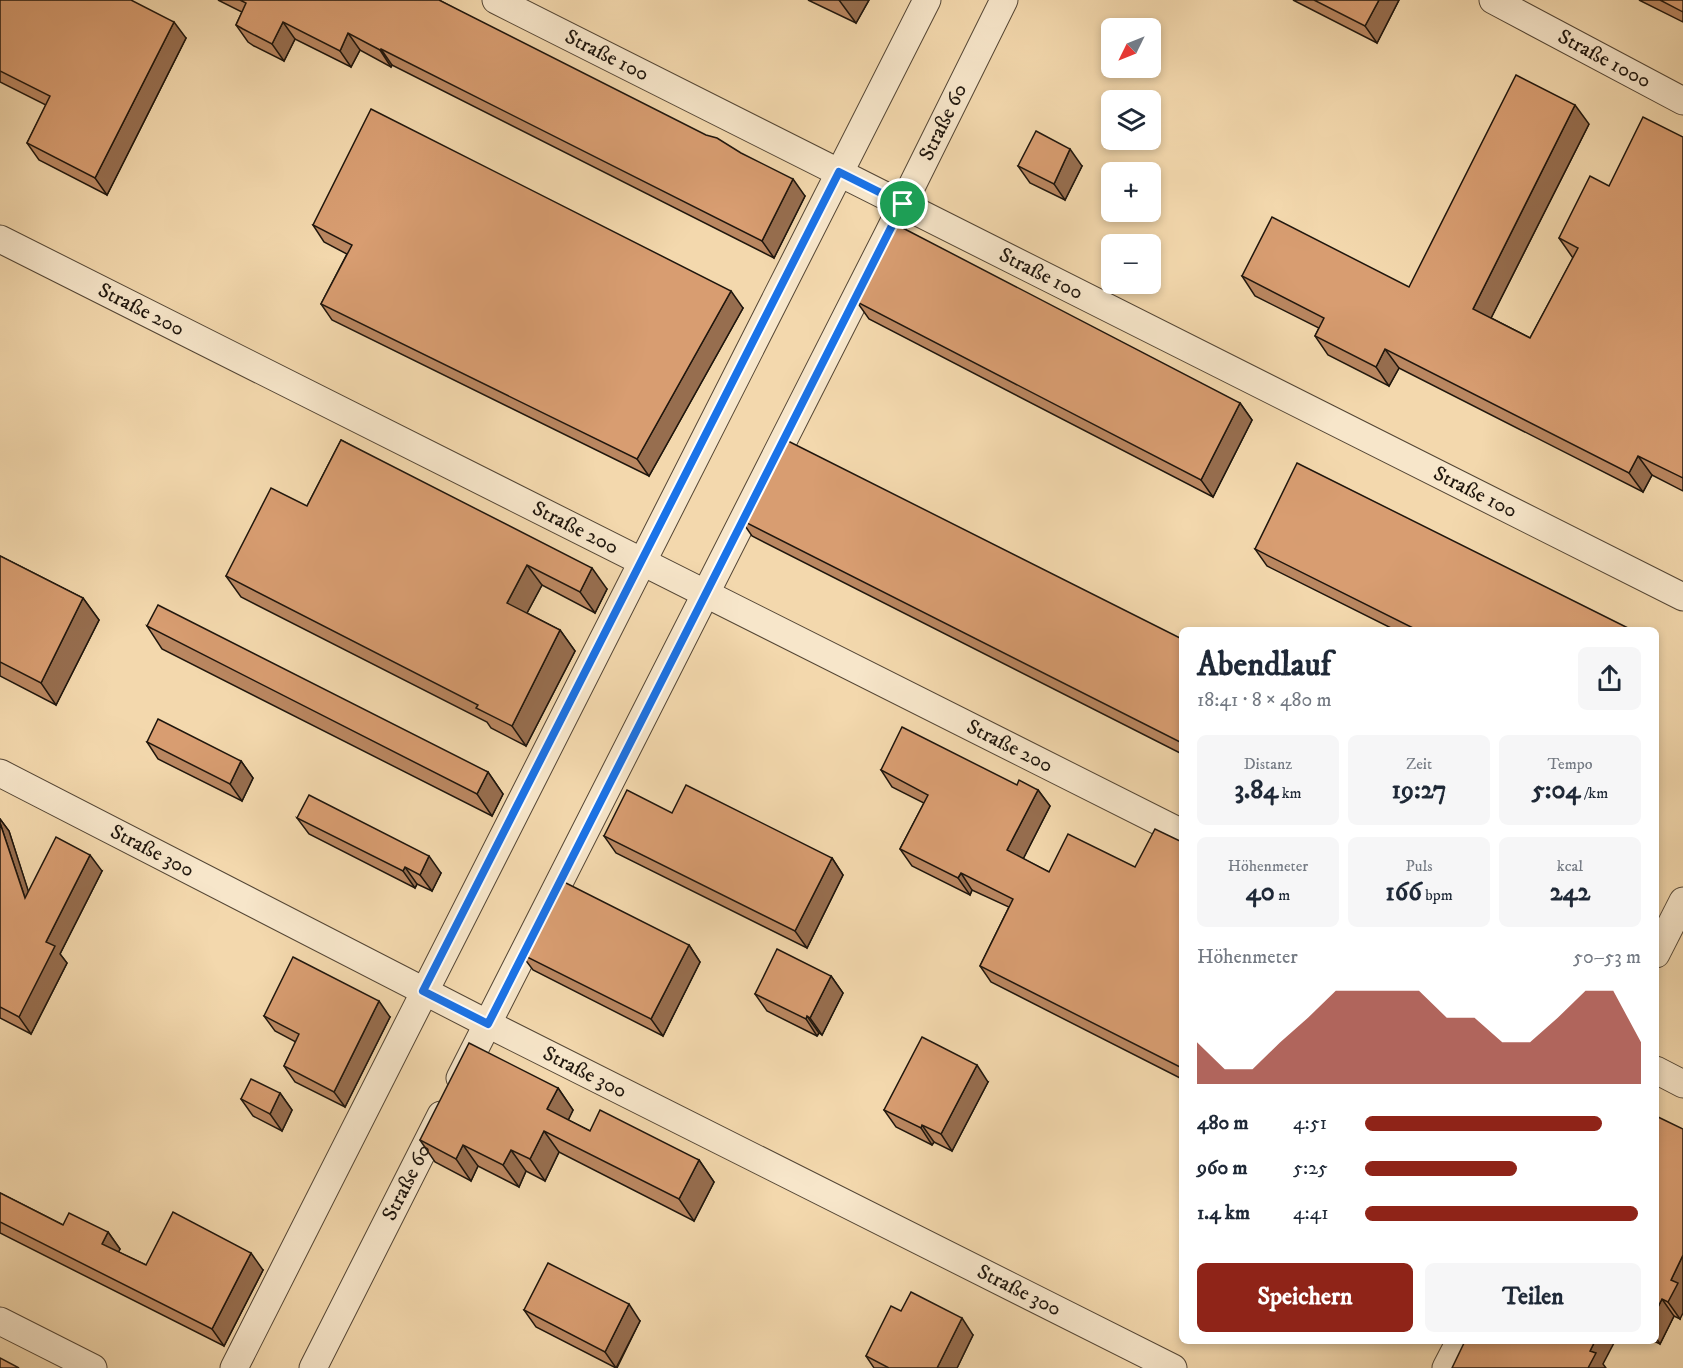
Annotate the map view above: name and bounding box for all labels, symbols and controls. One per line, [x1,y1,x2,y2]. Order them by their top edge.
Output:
north arrow [1101,18,1161,78]
map controls [1101,18,1161,294]
street label: Straße 100 [560,24,653,88]
street label: Straße 1000 [1553,24,1655,95]
street label: Straße 60 [913,79,973,165]
button: layers [1101,90,1161,150]
button: + [1101,162,1161,222]
pin [877,178,928,229]
icon: arrive [886,187,919,220]
button: − [1101,234,1161,294]
street label: Straße 100 [995,242,1087,306]
street label: Straße 200 [94,277,189,343]
street label: Straße 100 [1429,460,1521,524]
street label: Straße 200 [528,496,623,561]
text: Abendlauf [1197,645,1331,686]
button: share [1578,647,1641,710]
text: 18:41 · 8 × 480 m [1197,688,1332,713]
street label: Straße 200 [962,714,1057,779]
text: Distanz [1244,754,1292,774]
text: Zeit [1406,754,1432,774]
text: Tempo [1548,754,1592,774]
text: 3.84 [1234,774,1278,807]
text: 19:27 [1391,774,1447,807]
text: 5:04 [1532,774,1580,807]
text: km [1278,783,1302,803]
text: /km [1580,783,1608,803]
street label: Straße 300 [106,819,198,884]
text: Höhenmeter [1228,856,1308,876]
text: Puls [1405,856,1433,876]
text: kcal [1557,856,1583,876]
text: 40 [1246,876,1275,909]
text: 166 [1385,876,1422,909]
text: 242 [1550,876,1590,909]
text: m [1275,885,1290,905]
text: bpm [1422,885,1453,905]
text: Höhenmeter [1197,945,1298,970]
text: 50–53 m [1573,945,1641,970]
street label: Straße 300 [538,1041,631,1105]
text: 480 m [1197,1111,1249,1136]
text: 4:51 [1293,1111,1327,1136]
street label: Straße 60 [377,1140,437,1225]
text: 960 m [1197,1156,1247,1181]
text: 5:25 [1293,1156,1328,1181]
text: 1.4 km [1197,1201,1250,1226]
text: 4:41 [1293,1201,1329,1226]
street label: Straße 300 [973,1259,1065,1323]
button: Speichern [1197,1263,1413,1332]
button: Teilen [1425,1263,1641,1332]

